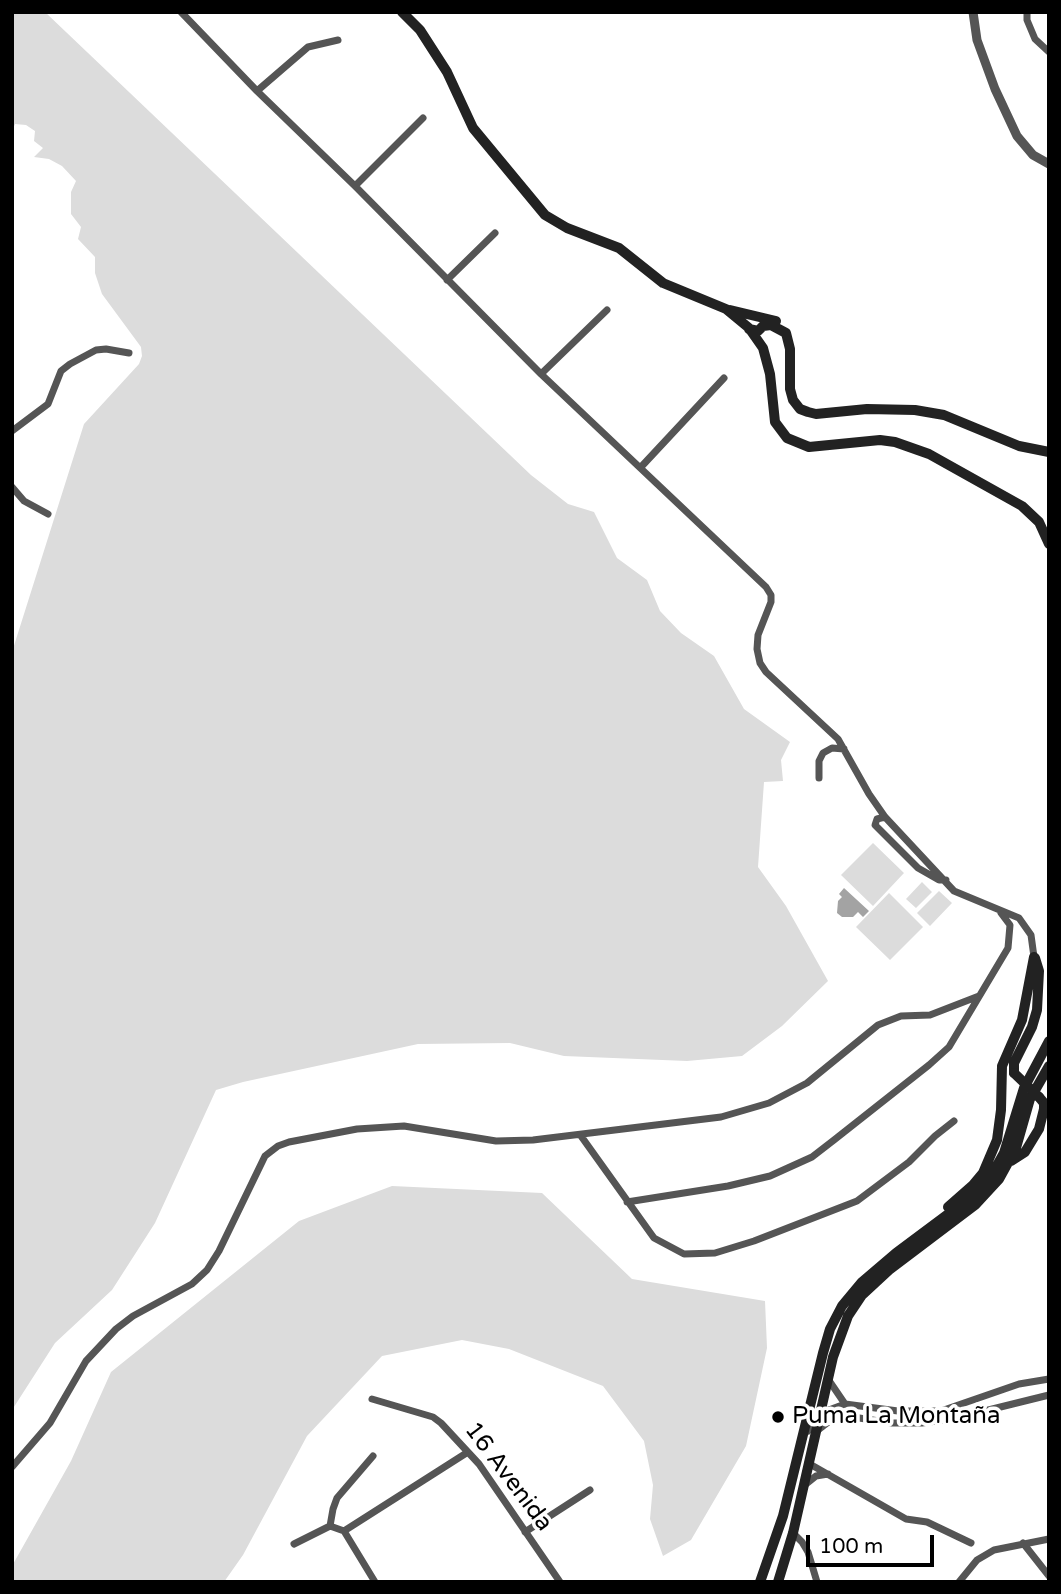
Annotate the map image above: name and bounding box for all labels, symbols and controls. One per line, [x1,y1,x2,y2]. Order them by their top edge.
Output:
place label: Puma La Montaña [792,1403,1000,1431]
marker: Puma La Montaña [770,1409,786,1425]
street label: 16 Avenida [458,1417,558,1537]
scale bar [809,1520,937,1564]
text: 100 m [819,1534,883,1559]

